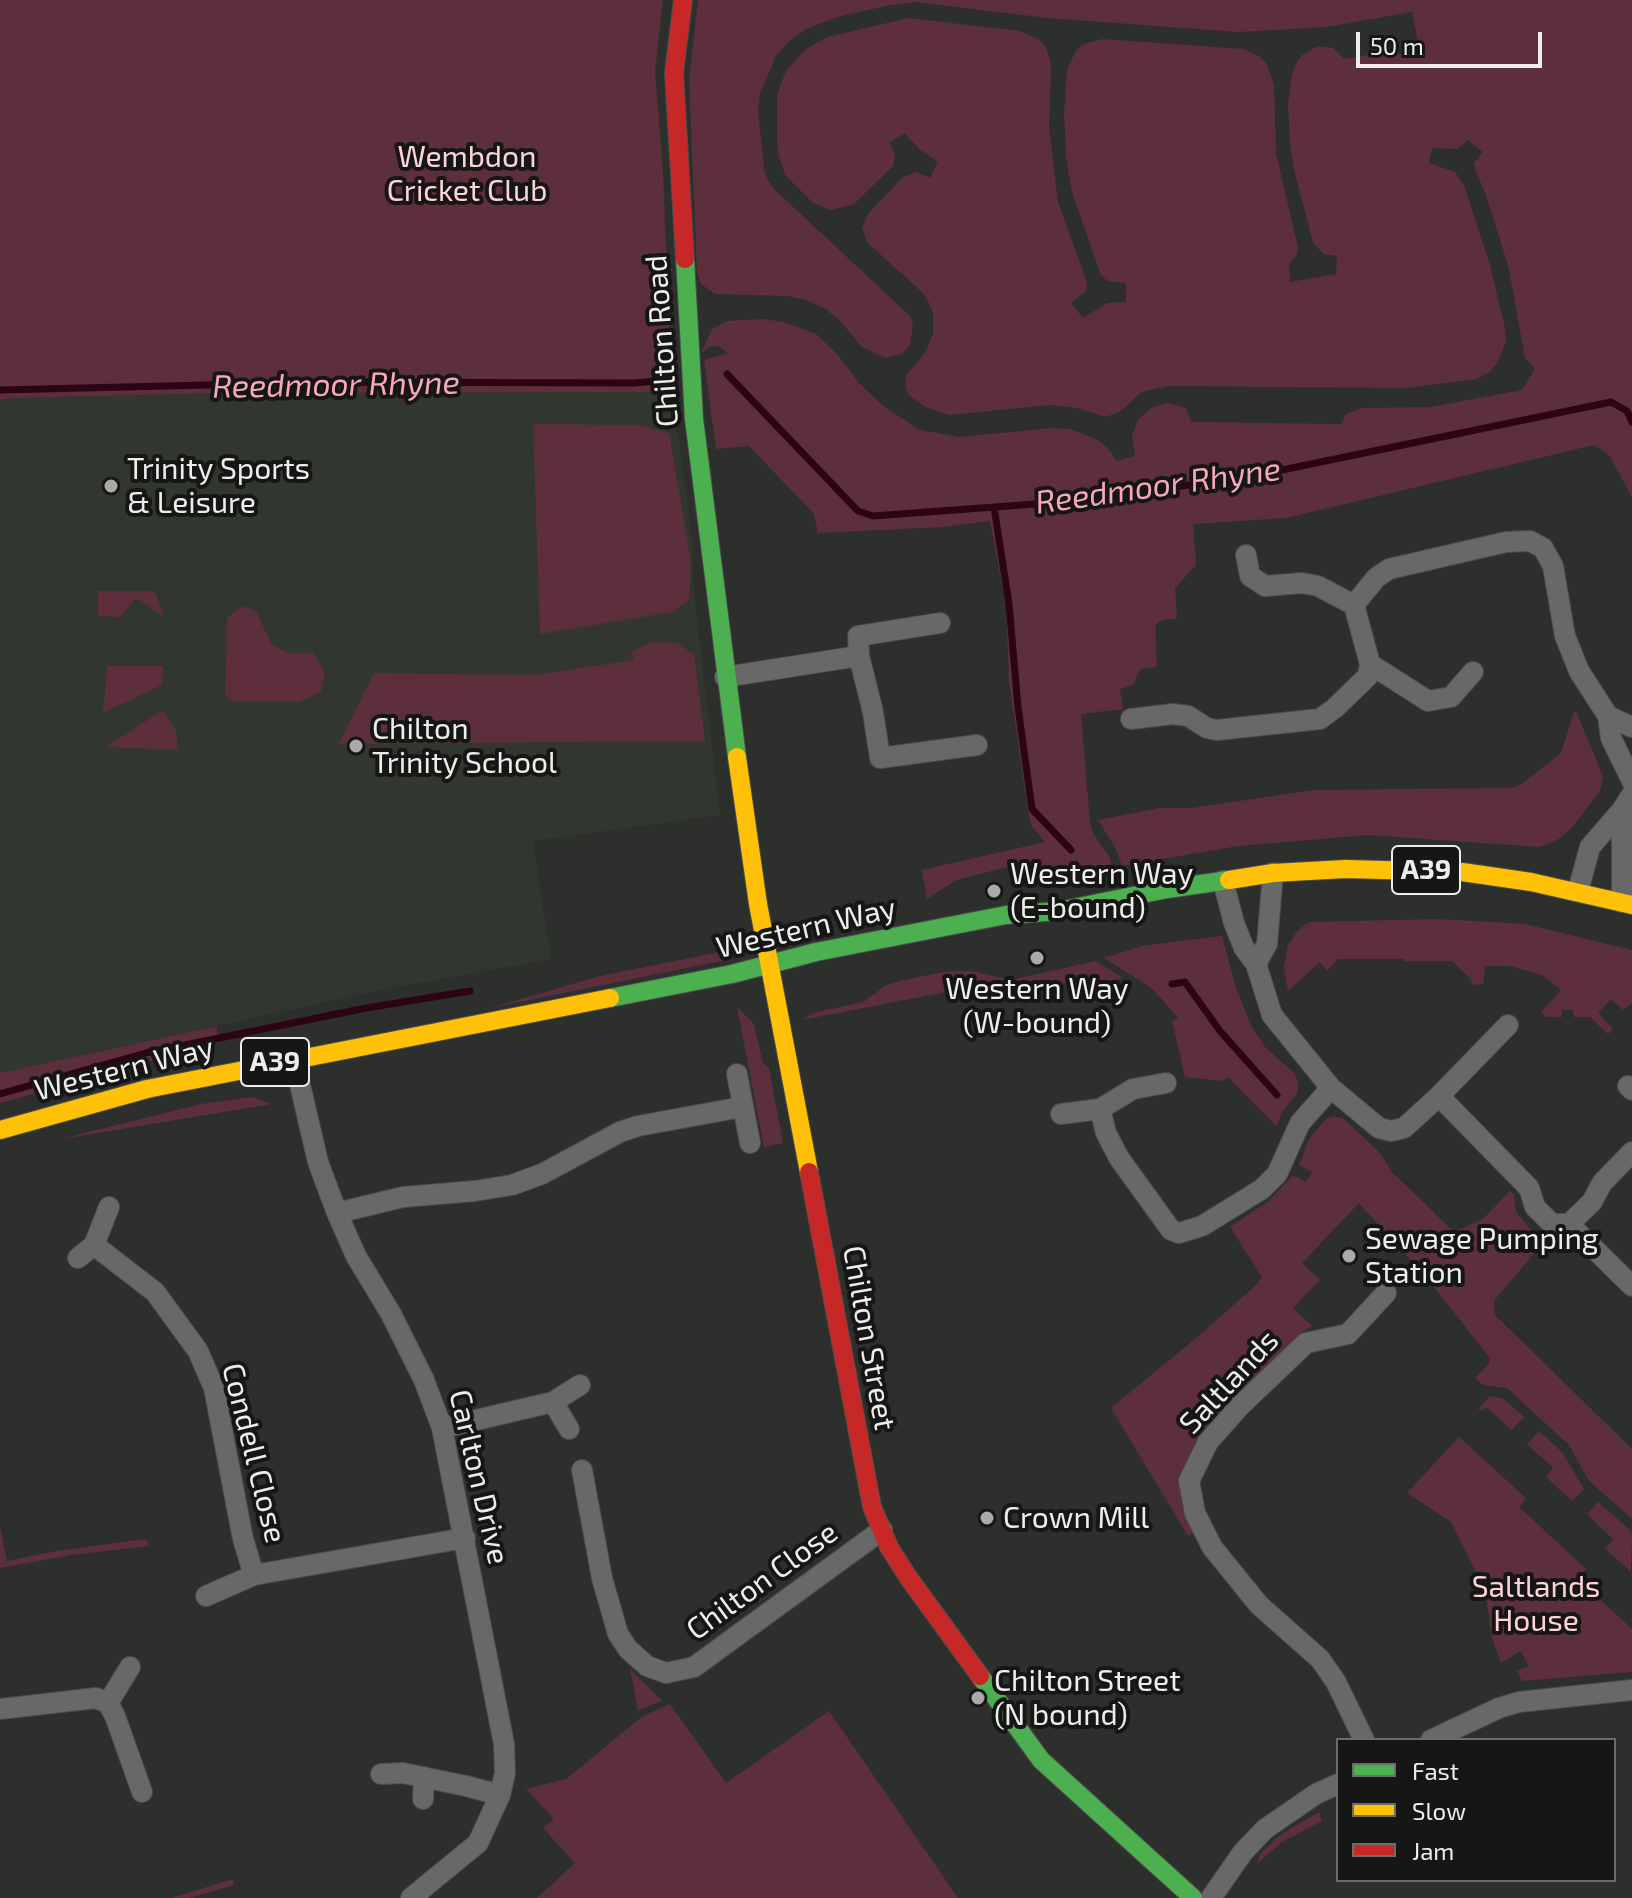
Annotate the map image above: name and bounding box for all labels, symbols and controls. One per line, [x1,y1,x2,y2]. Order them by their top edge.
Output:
scale bar [1360,16,1546,66]
text: 50 m [1370,31,1424,60]
park label: Wembdon Cricket Club [387,139,547,210]
street label: Chilton Road [638,254,686,428]
water label: Reedmoor Rhyne [212,364,460,406]
water label: Reedmoor Rhyne [1033,450,1283,522]
place label: Trinity Sports & Leisure [127,451,310,522]
marker: Trinity Sports & Leisure [102,477,120,495]
place label: Chilton Trinity School [372,711,557,782]
marker: Chilton Trinity School [347,737,365,755]
road number: A39 [1392,846,1460,894]
place label: Western Way (E-bound) [1010,856,1193,926]
marker: Western Way (E-bound) [985,882,1003,900]
street label: Western Way [713,890,899,966]
marker: Western Way (W-bound) [1028,949,1046,967]
place label: Western Way (W-bound) [945,971,1129,1042]
street label: Western Way [31,1029,217,1109]
road number: A39 [241,1038,309,1086]
place label: Sewage Pumping Station [1365,1221,1599,1292]
street label: Chilton Street [835,1243,903,1433]
marker: Sewage Pumping Station [1340,1247,1358,1265]
street label: Saltlands [1172,1323,1286,1441]
street label: Condell Close [214,1359,294,1547]
street label: Carlton Drive [441,1386,517,1568]
place label: Crown Mill [1003,1500,1149,1536]
marker: Crown Mill [978,1509,996,1527]
street label: Chilton Close [680,1514,844,1648]
park label: Saltlands House [1472,1569,1600,1640]
place label: Chilton Street (N bound) [994,1663,1181,1734]
marker: Chilton Street (N bound) [969,1689,987,1707]
legend [1336,1738,1616,1882]
text: Fast [1412,1756,1459,1785]
text: Slow [1412,1796,1466,1825]
text: Jam [1412,1836,1454,1865]

